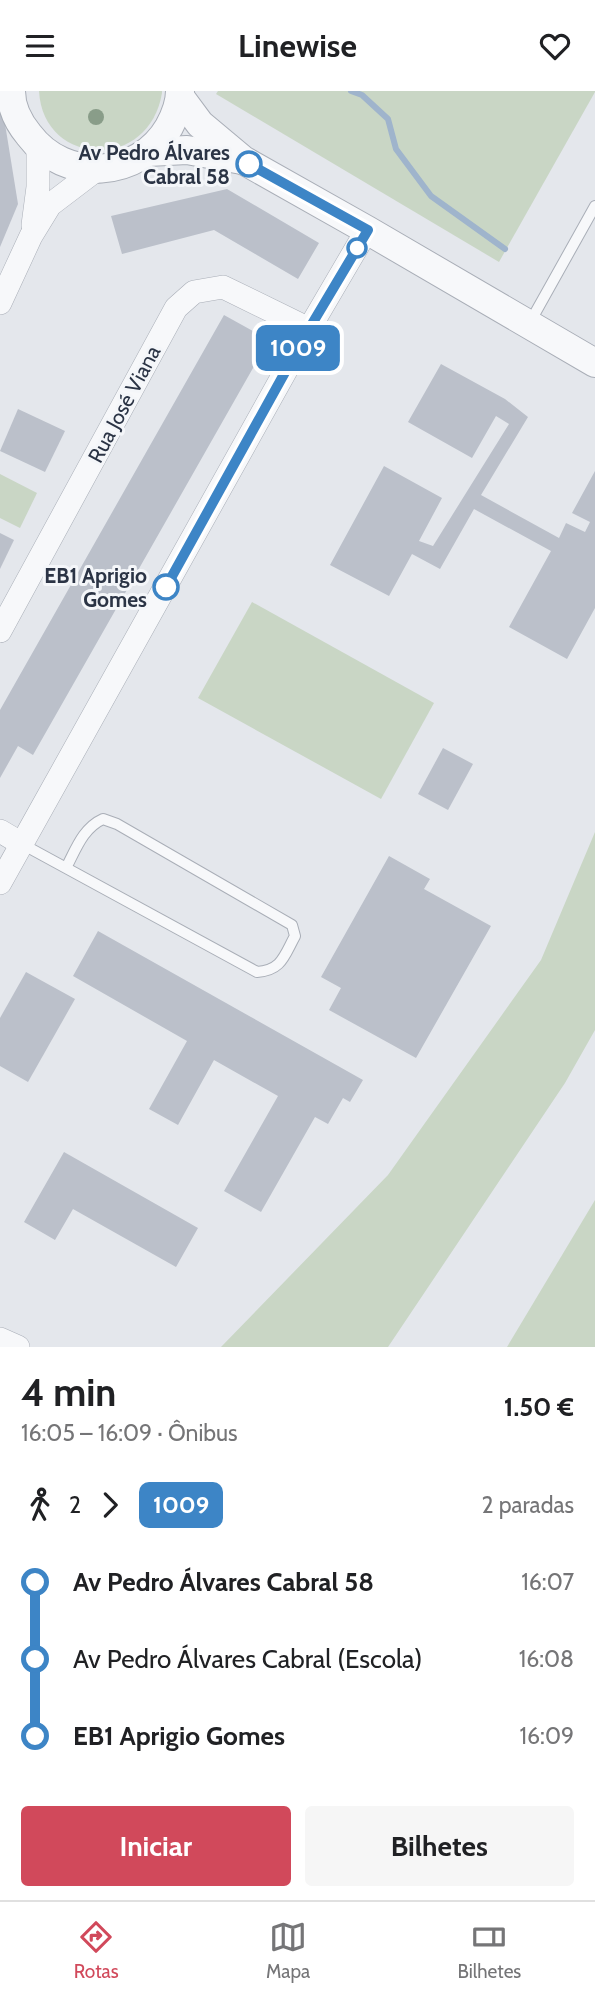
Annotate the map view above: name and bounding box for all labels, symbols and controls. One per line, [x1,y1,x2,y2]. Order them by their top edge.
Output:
text: Linewise [238,26,357,65]
icon: menu [21,27,59,65]
icon: heart [536,27,574,65]
place label: Av Pedro Álvares Cabral 58 [78,140,230,189]
marker: Av Pedro Álvares Cabral 58 [236,151,262,177]
unlabelled marker [347,238,367,258]
line badge: 1009 [249,325,347,371]
text: 1009 [270,333,326,362]
street label: Rua José Viana [83,341,165,467]
place label: EB1 Aprigio Gomes [44,563,147,612]
marker: EB1 Aprigio Gomes [153,574,179,600]
text: 4 min [21,1369,116,1416]
text: 1.50 € [504,1391,574,1423]
text: 16:05 – 16:09 · Ônibus [21,1419,238,1447]
icon: walk [21,1486,59,1524]
icon: forward [91,1486,129,1524]
text: 1009 [153,1490,209,1519]
text: 2 [69,1491,81,1519]
text: 2 paradas [481,1491,574,1519]
text: Av Pedro Álvares Cabral 58 [73,1566,374,1598]
text: 16:07 [521,1568,574,1596]
text: Av Pedro Álvares Cabral (Escola) [73,1643,422,1675]
text: 16:08 [519,1645,574,1673]
text: EB1 Aprigio Gomes [73,1720,285,1752]
text: 16:09 [520,1722,574,1750]
button: Iniciar [21,1806,291,1886]
button: Bilhetes [305,1806,574,1886]
tab: Rotas [74,1918,119,1983]
tab: Mapa [266,1918,310,1983]
tab: Bilhetes [458,1918,521,1983]

